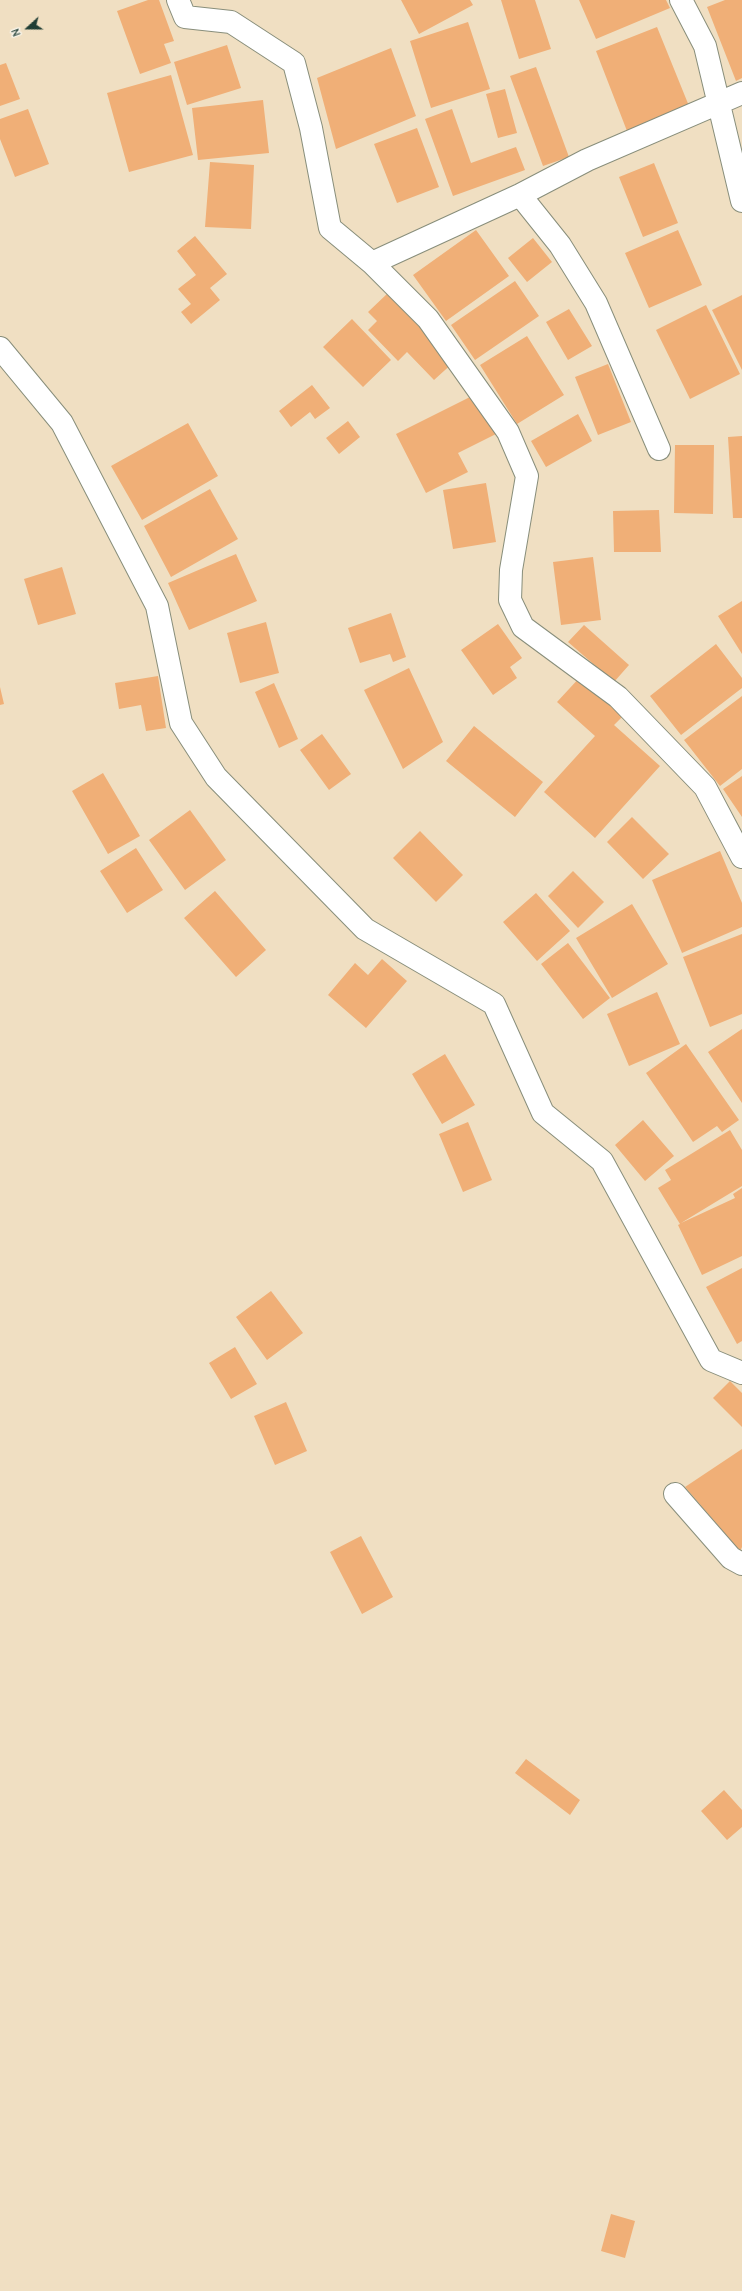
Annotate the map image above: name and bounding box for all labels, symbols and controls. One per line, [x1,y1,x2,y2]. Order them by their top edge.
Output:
north arrow [8,8,48,48]
text: N [9,27,24,38]

